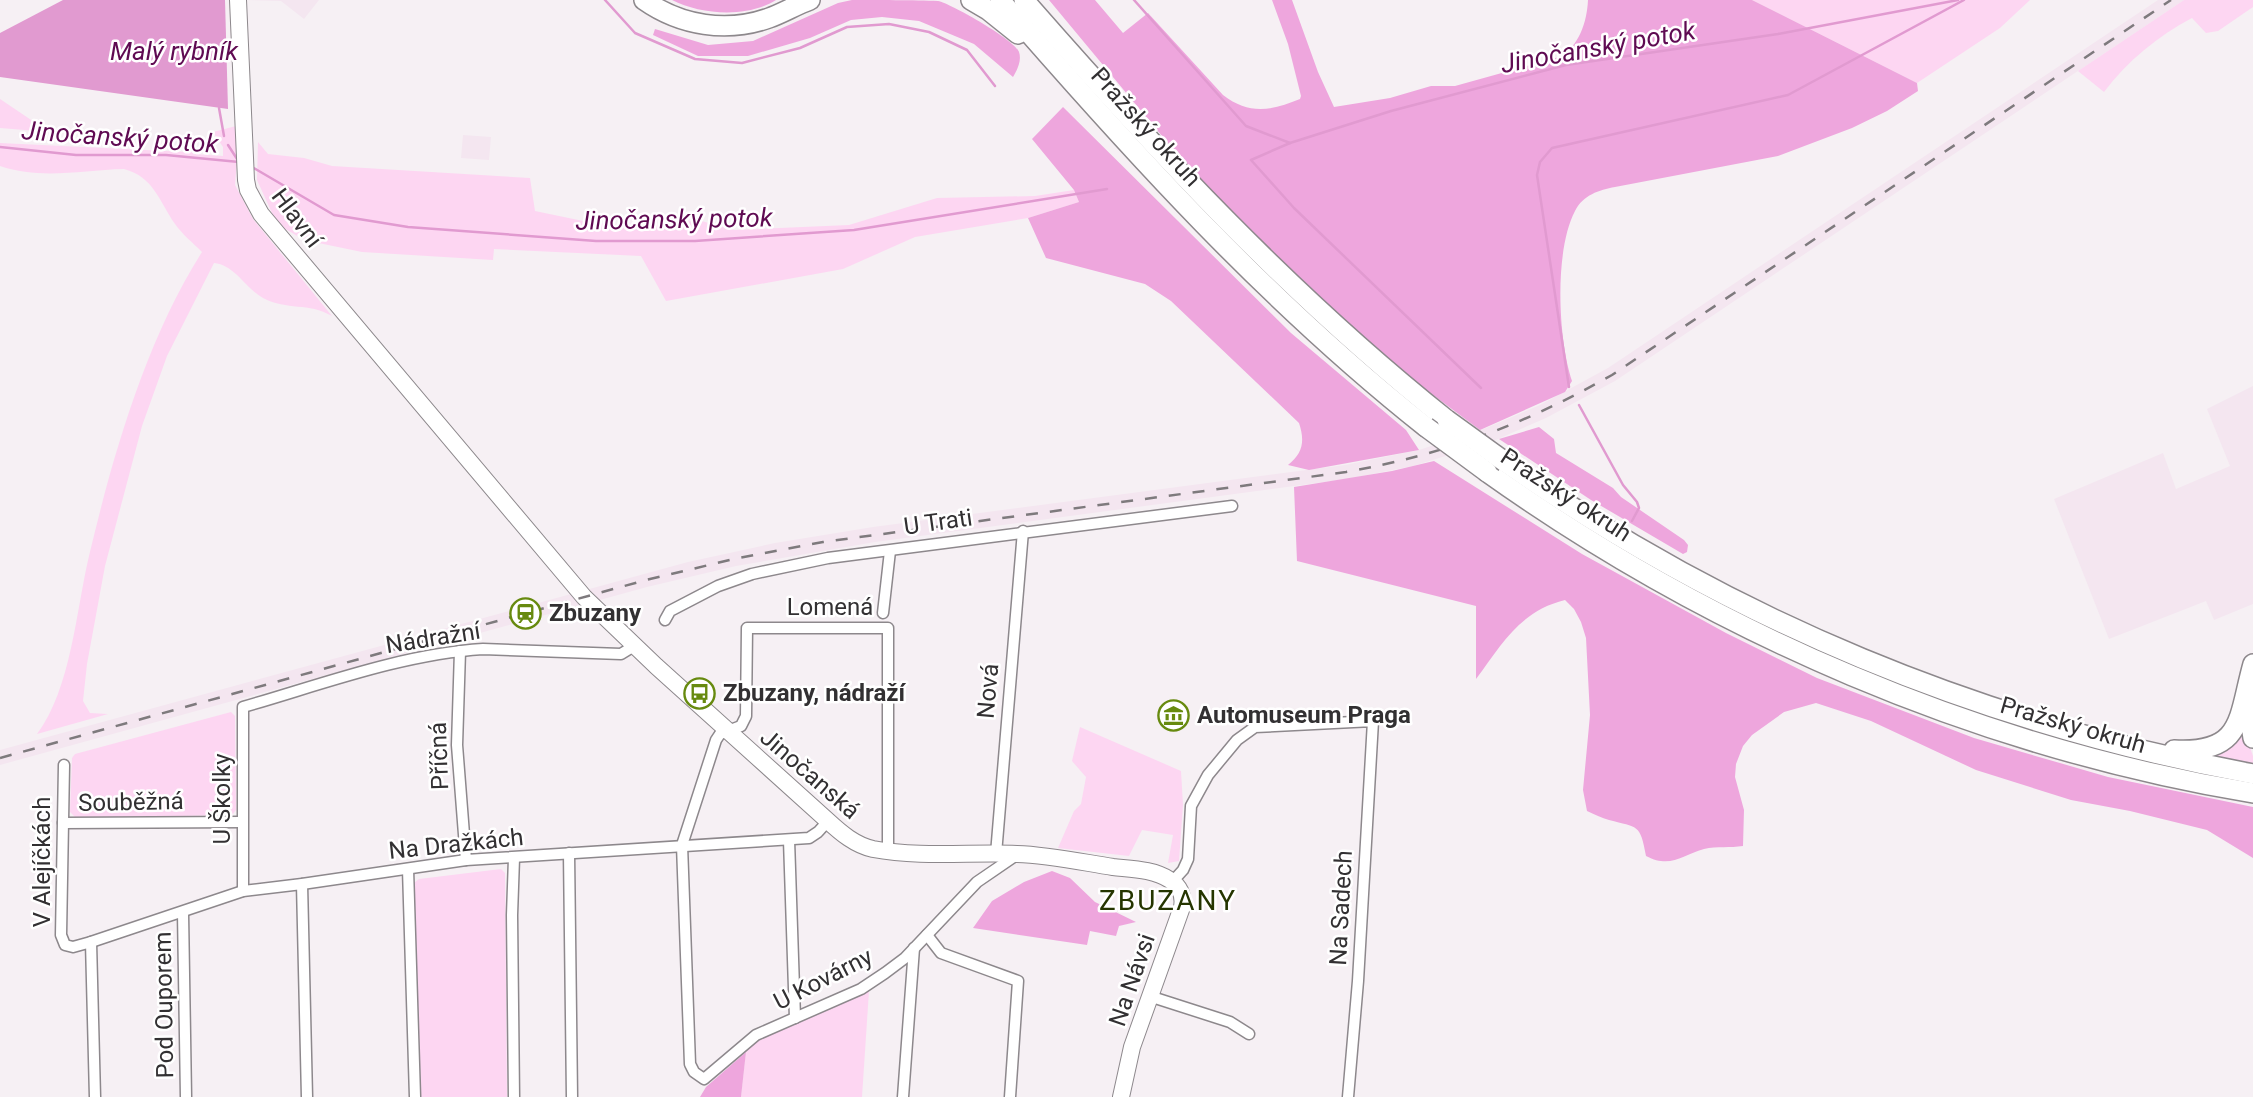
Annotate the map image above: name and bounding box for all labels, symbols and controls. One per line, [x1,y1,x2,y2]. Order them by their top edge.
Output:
water label: Jinočanský potok [1498,15,1699,79]
water label: Malý rybník [110,36,239,66]
street label: Pražský okruh [1085,62,1207,192]
water label: Jinočanský potok [21,115,221,159]
street label: Hlavní [266,183,329,254]
water label: Jinočanský potok [575,202,774,236]
street label: Pražský okruh [1495,442,1637,548]
street label: U Trati [902,503,974,541]
street label: Lomená [787,593,873,621]
station icon: Zbuzany [509,596,543,630]
place label: Zbuzany [549,599,642,627]
street label: Nádražní [384,617,483,659]
street label: Nová [972,662,1004,720]
bus stop icon: Zbuzany, nádraží [683,676,717,710]
place label: Zbuzany, nádraží [723,679,907,707]
street label: Pražský okruh [1997,691,2149,759]
museum icon: Automuseum Praga [1157,698,1191,732]
place label: Automuseum Praga [1197,701,1411,729]
street label: Příčná [424,721,454,791]
street label: Jinočanská [755,723,865,825]
street label: U Školky [208,753,236,844]
street label: Souběžná [78,787,184,817]
street label: V Alejíčkách [28,797,56,927]
street label: Na Dražkách [387,823,525,865]
street label: Na Sadech [1324,850,1358,966]
district label: ZBUZANY [1099,884,1237,917]
street label: Na Návsi [1103,930,1161,1030]
street label: Pod Ouporem [149,931,179,1079]
street label: U Kovárny [769,942,878,1016]

